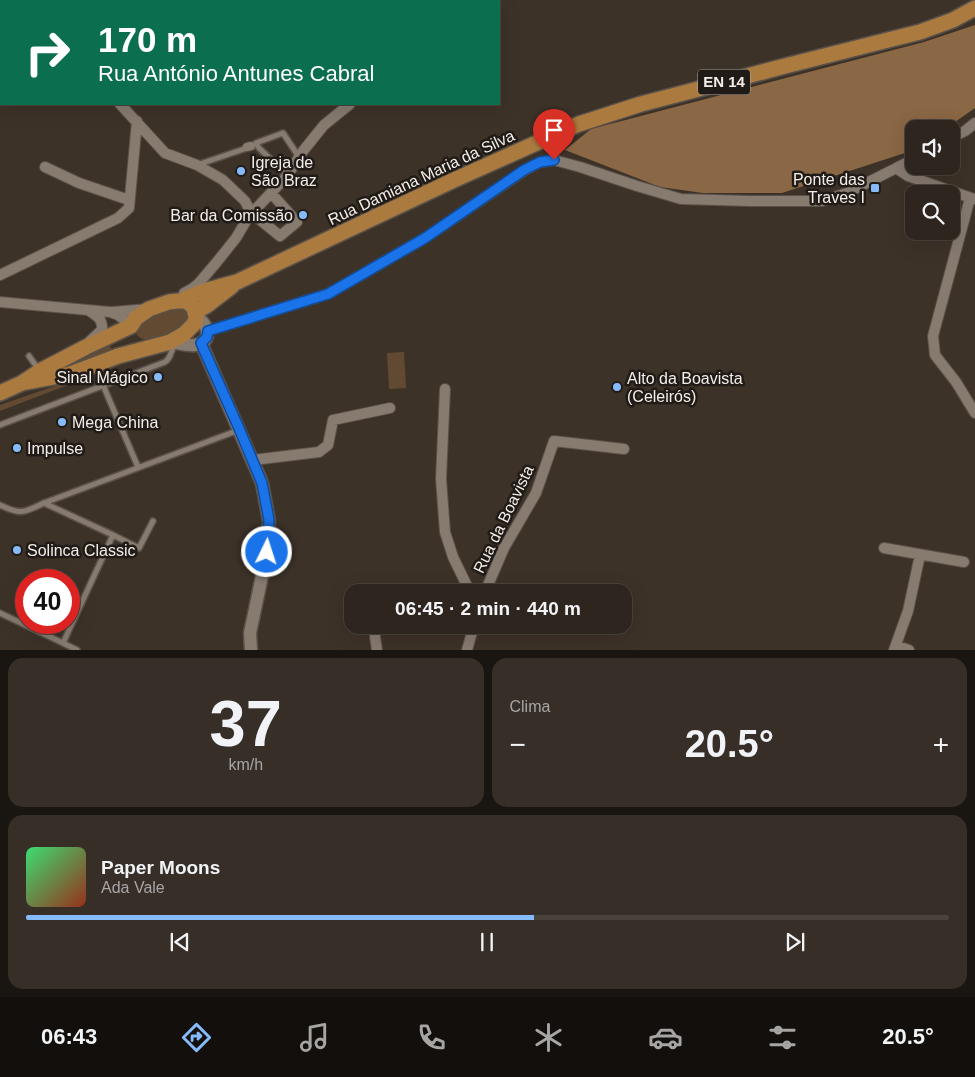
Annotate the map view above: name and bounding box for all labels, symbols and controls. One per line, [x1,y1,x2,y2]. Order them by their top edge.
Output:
icon: right [15,20,80,85]
text: 170 m [98,20,197,59]
text: Rua António Antunes Cabral [98,61,374,86]
road number: EN 14 [698,70,750,94]
pin [533,109,575,160]
icon: arrive [540,116,568,144]
map controls [905,120,960,240]
button: sound [905,120,960,175]
street label: Rua Damiana Maria da Silva [325,127,517,228]
place label: Igreja de São Braz [251,154,317,189]
marker: Igreja de São Braz [235,165,247,177]
place label: Ponte das Traves I [793,171,865,206]
marker: Ponte das Traves I [869,182,881,194]
button: search [905,185,960,240]
place label: Bar da Comissão [170,207,293,224]
marker: Bar da Comissão [297,209,309,221]
place label: Sinal Mágico [56,369,148,386]
place label: Alto da Boavista (Celeirós) [627,370,743,405]
marker: Sinal Mágico [152,371,164,383]
marker: Alto da Boavista (Celeirós) [611,381,623,393]
place label: Mega China [72,414,158,431]
marker: Mega China [56,416,68,428]
place label: Impulse [27,440,83,457]
marker: Impulse [11,442,23,454]
street label: Rua da Boavista [470,463,537,576]
position arrow [240,525,292,577]
place label: Solinca Classic [27,542,135,559]
marker: Solinca Classic [11,544,23,556]
speed limit sign: 40 [15,569,80,634]
text: 06:45 · 2 min · 440 m [395,598,581,619]
text: 37 [210,687,282,760]
text: Clima [510,698,550,715]
text: 20.5° [685,723,774,765]
text: − [510,729,526,760]
text: + [933,729,949,760]
text: km/h [228,756,263,773]
text: Paper Moons [101,857,220,878]
text: Ada Vale [101,879,165,896]
icon: previous [166,928,194,956]
icon: pause [473,928,501,956]
icon: next [781,928,809,956]
icon: directions [179,1020,214,1055]
icon: music [297,1020,332,1055]
icon: phone [414,1020,449,1055]
icon: climate [531,1020,566,1055]
icon: car [648,1020,683,1055]
icon: filters [765,1020,800,1055]
text: 06:43 [41,1024,97,1049]
text: 20.5° [882,1024,934,1049]

